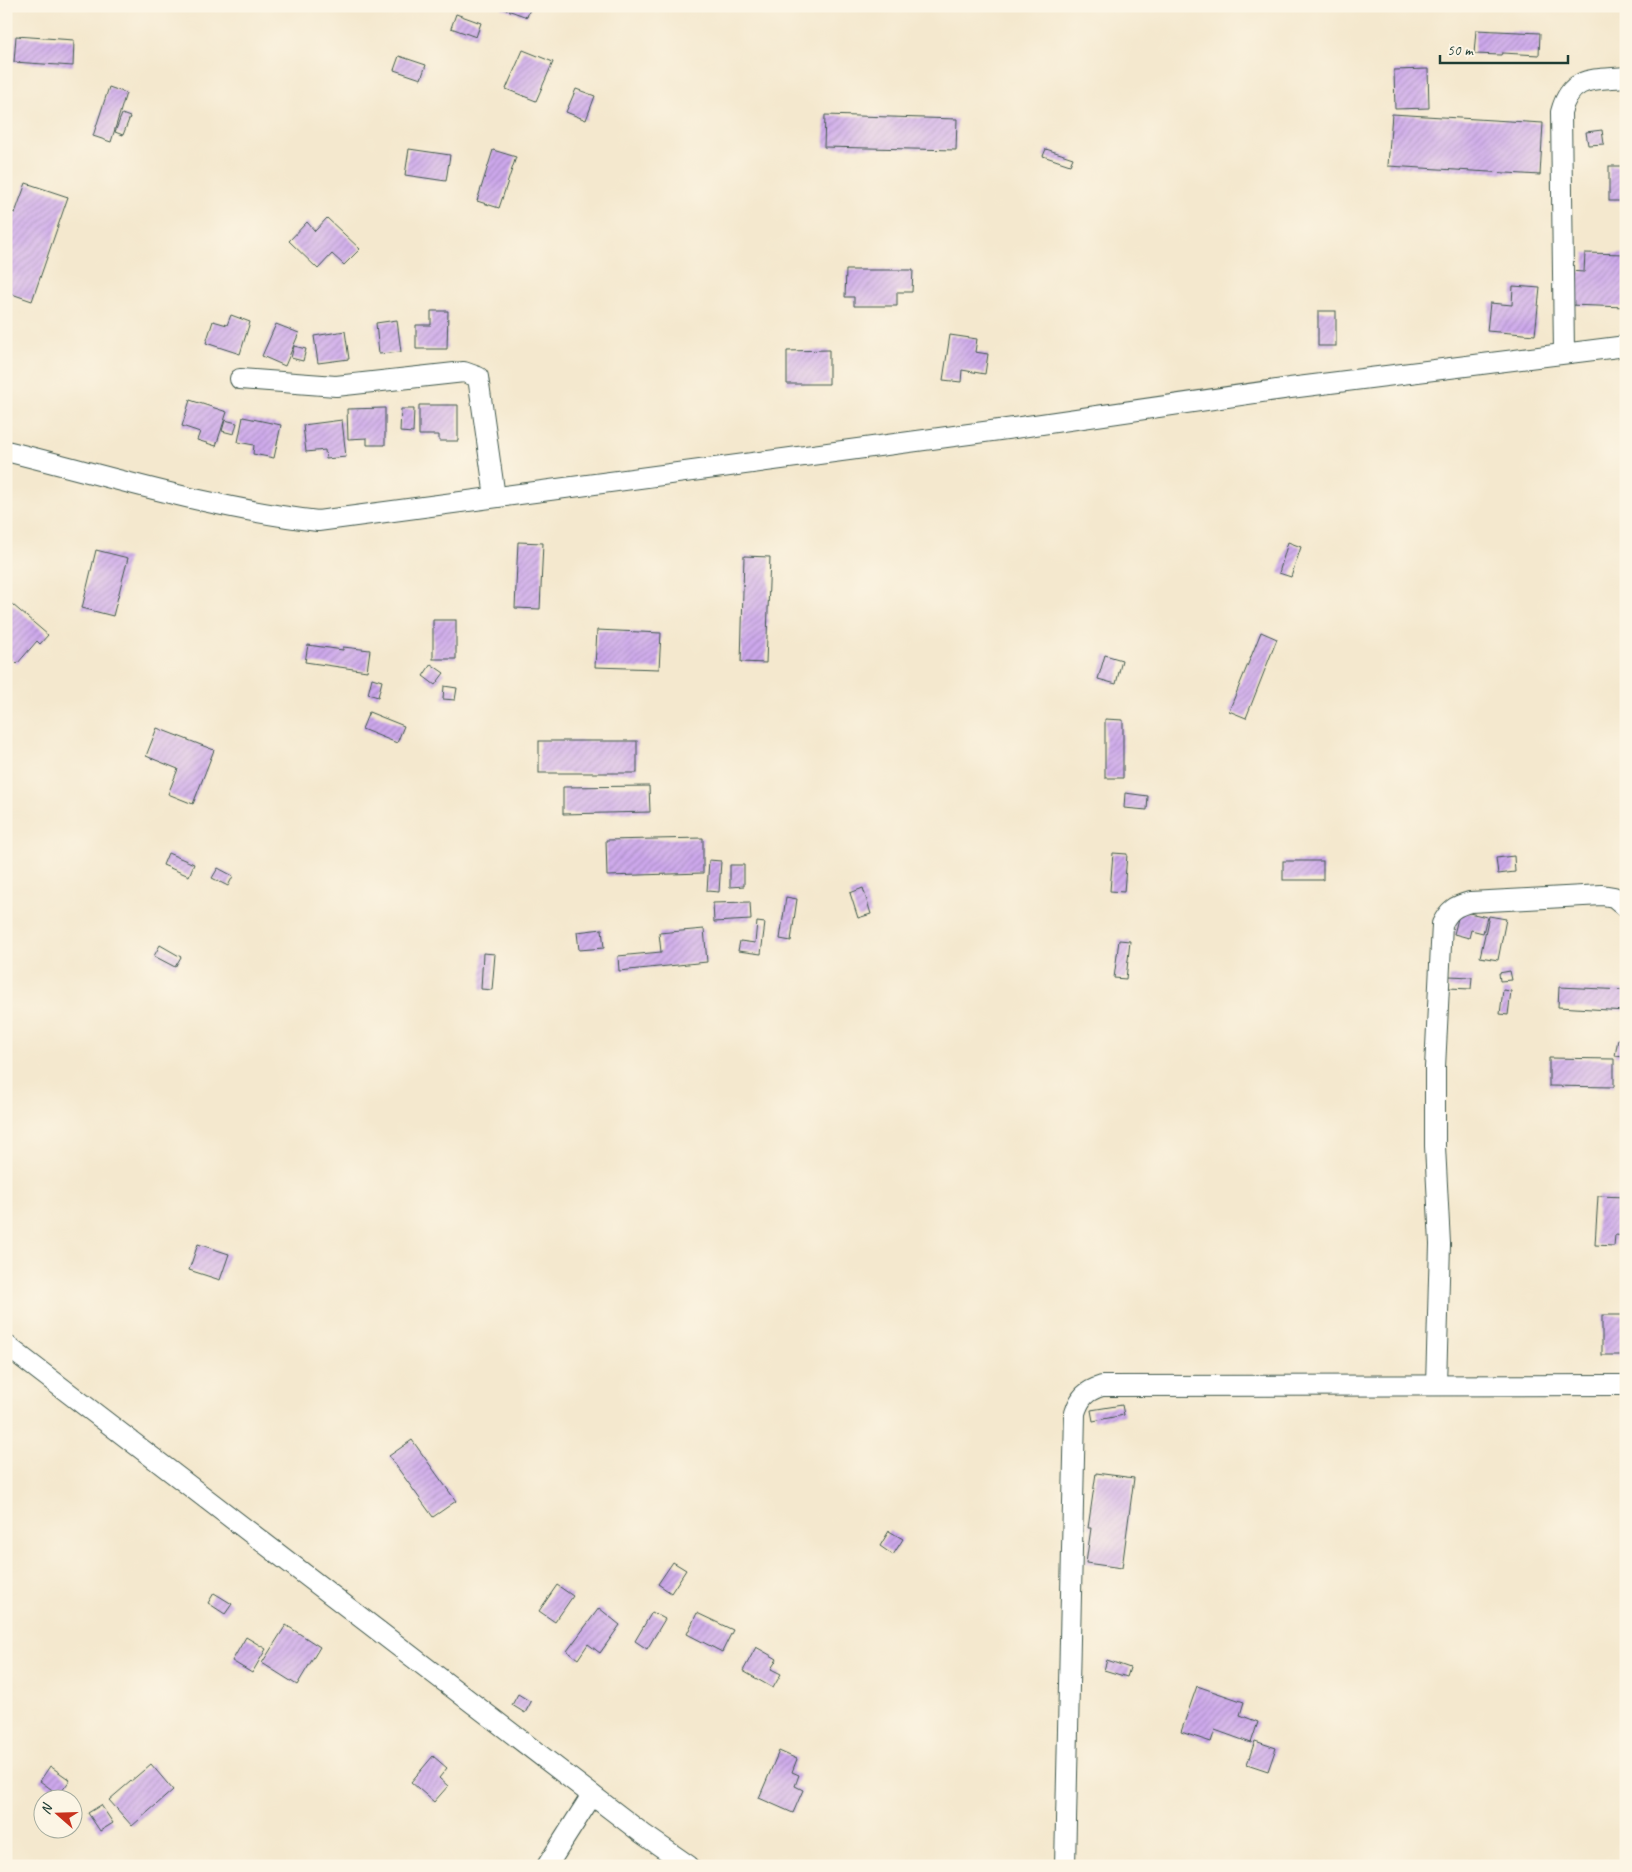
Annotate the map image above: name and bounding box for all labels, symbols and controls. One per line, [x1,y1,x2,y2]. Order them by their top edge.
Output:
scale bar [1440,32,1567,64]
text: 50 m [1447,41,1474,60]
north arrow [32,1790,82,1840]
text: N [37,1801,57,1817]

